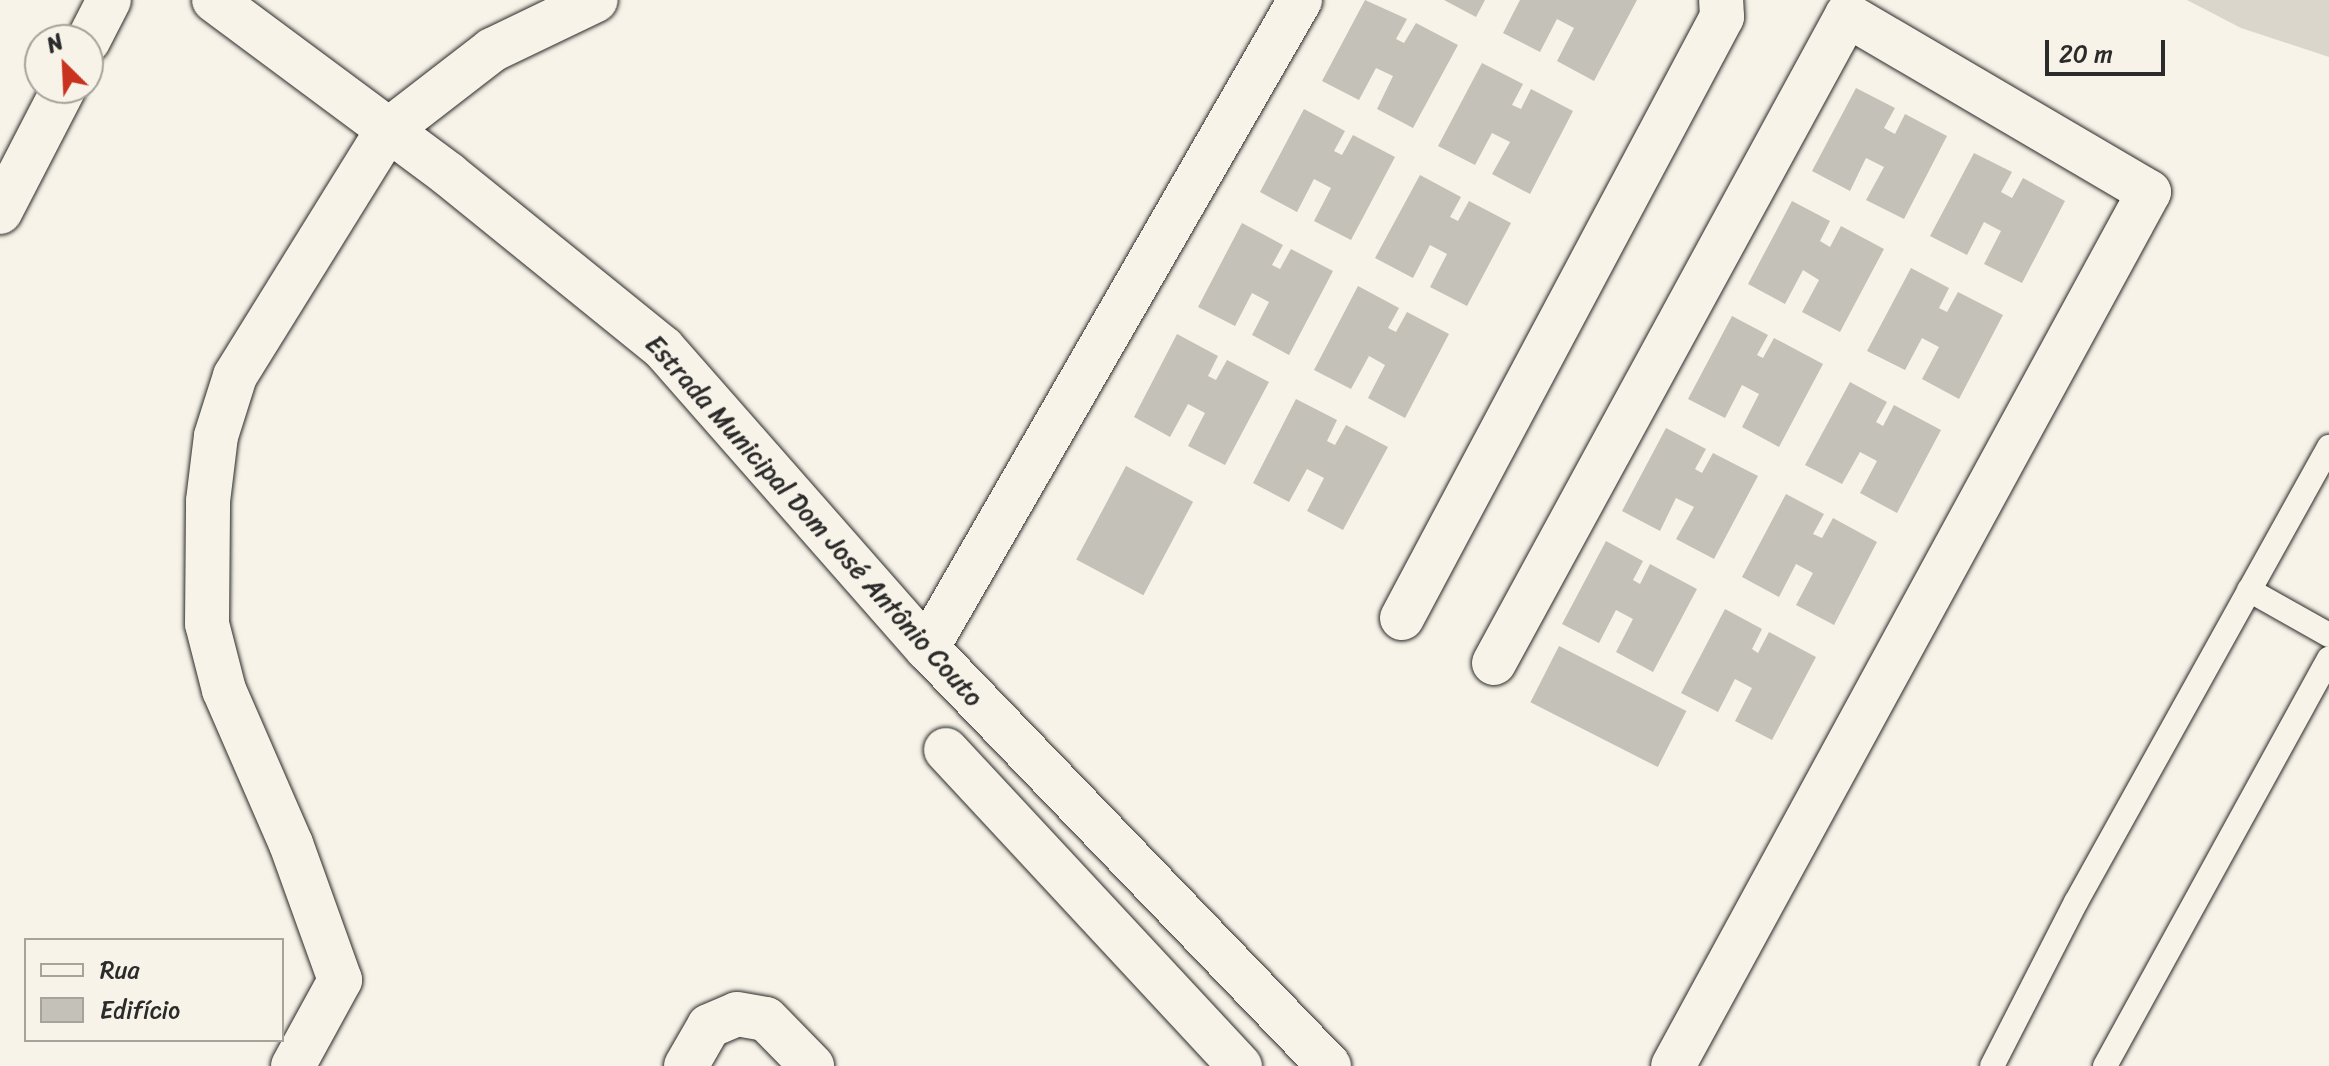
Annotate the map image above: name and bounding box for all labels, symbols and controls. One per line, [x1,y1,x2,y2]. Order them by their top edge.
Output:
text: N [40,23,70,64]
north arrow [24,24,104,104]
scale bar [2049,24,2169,74]
text: 20 m [2059,33,2113,75]
street label: Estrada Municipal Dom José Antônio Couto [639,329,989,713]
legend [24,938,284,1042]
text: Rua [100,949,139,991]
text: Edifício [100,989,180,1031]

